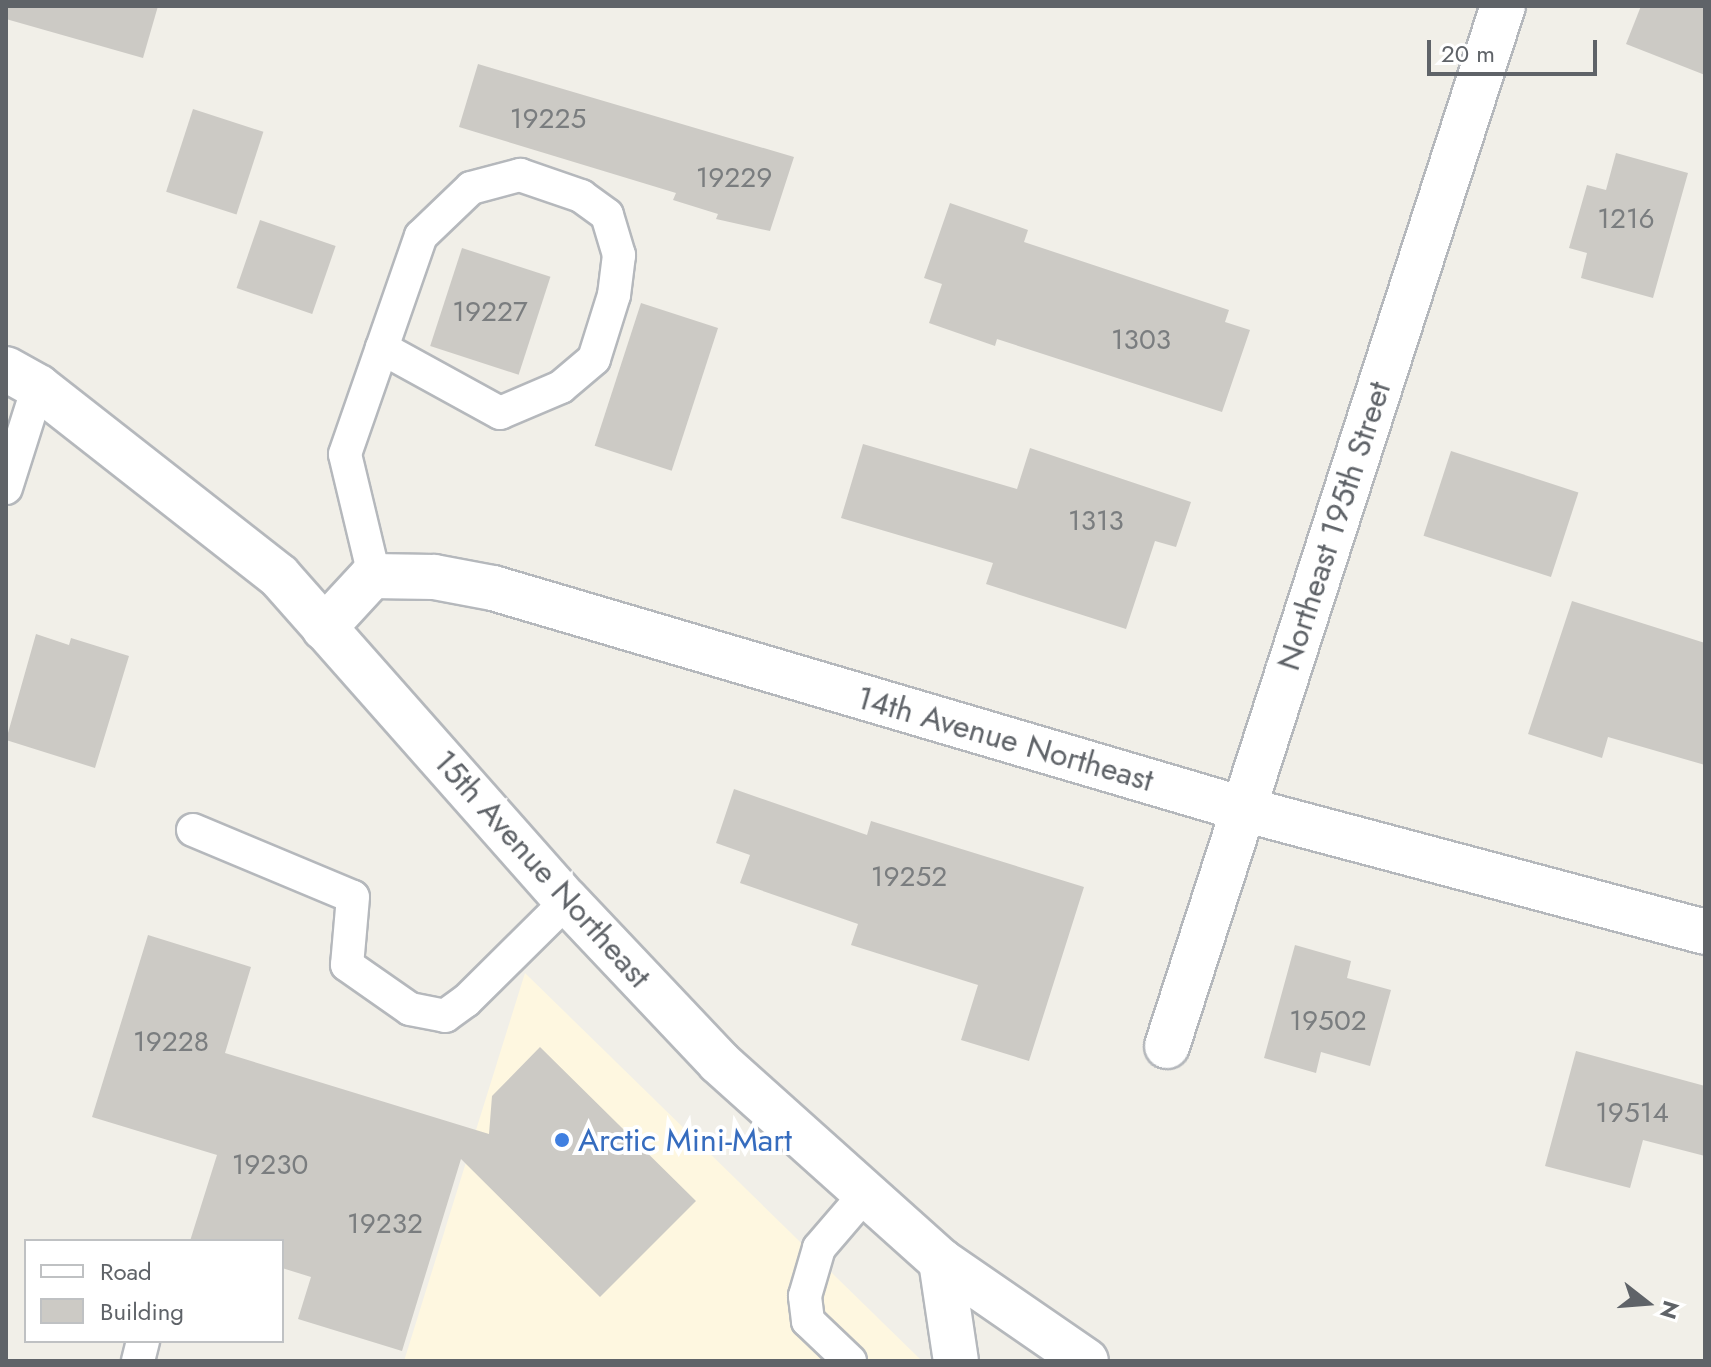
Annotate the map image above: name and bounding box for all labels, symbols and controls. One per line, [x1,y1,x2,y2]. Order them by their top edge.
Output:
scale bar [1431,24,1601,74]
text: 20 m [1441,36,1495,71]
house number: 19225 [510,102,586,136]
house number: 19229 [696,161,772,195]
house number: 1216 [1597,202,1655,236]
house number: 19227 [452,295,528,329]
house number: 1303 [1111,323,1171,357]
street label: Northeast 195th Street [1269,377,1399,675]
house number: 1313 [1068,504,1124,538]
street label: 14th Avenue Northeast [852,678,1158,800]
street label: 15th Avenue Northeast [425,742,659,996]
house number: 19252 [871,860,947,894]
house number: 19502 [1289,1004,1367,1038]
house number: 19228 [133,1025,209,1059]
house number: 19514 [1595,1096,1669,1130]
place label: Arctic Mini-Mart [578,1121,792,1159]
marker: Arctic Mini-Mart [553,1131,571,1149]
house number: 19230 [232,1148,308,1182]
house number: 19232 [347,1207,423,1241]
legend [24,1239,284,1343]
text: Road [100,1254,152,1289]
north arrow [1607,1263,1687,1343]
text: Building [100,1294,184,1329]
text: N [1652,1297,1688,1323]

